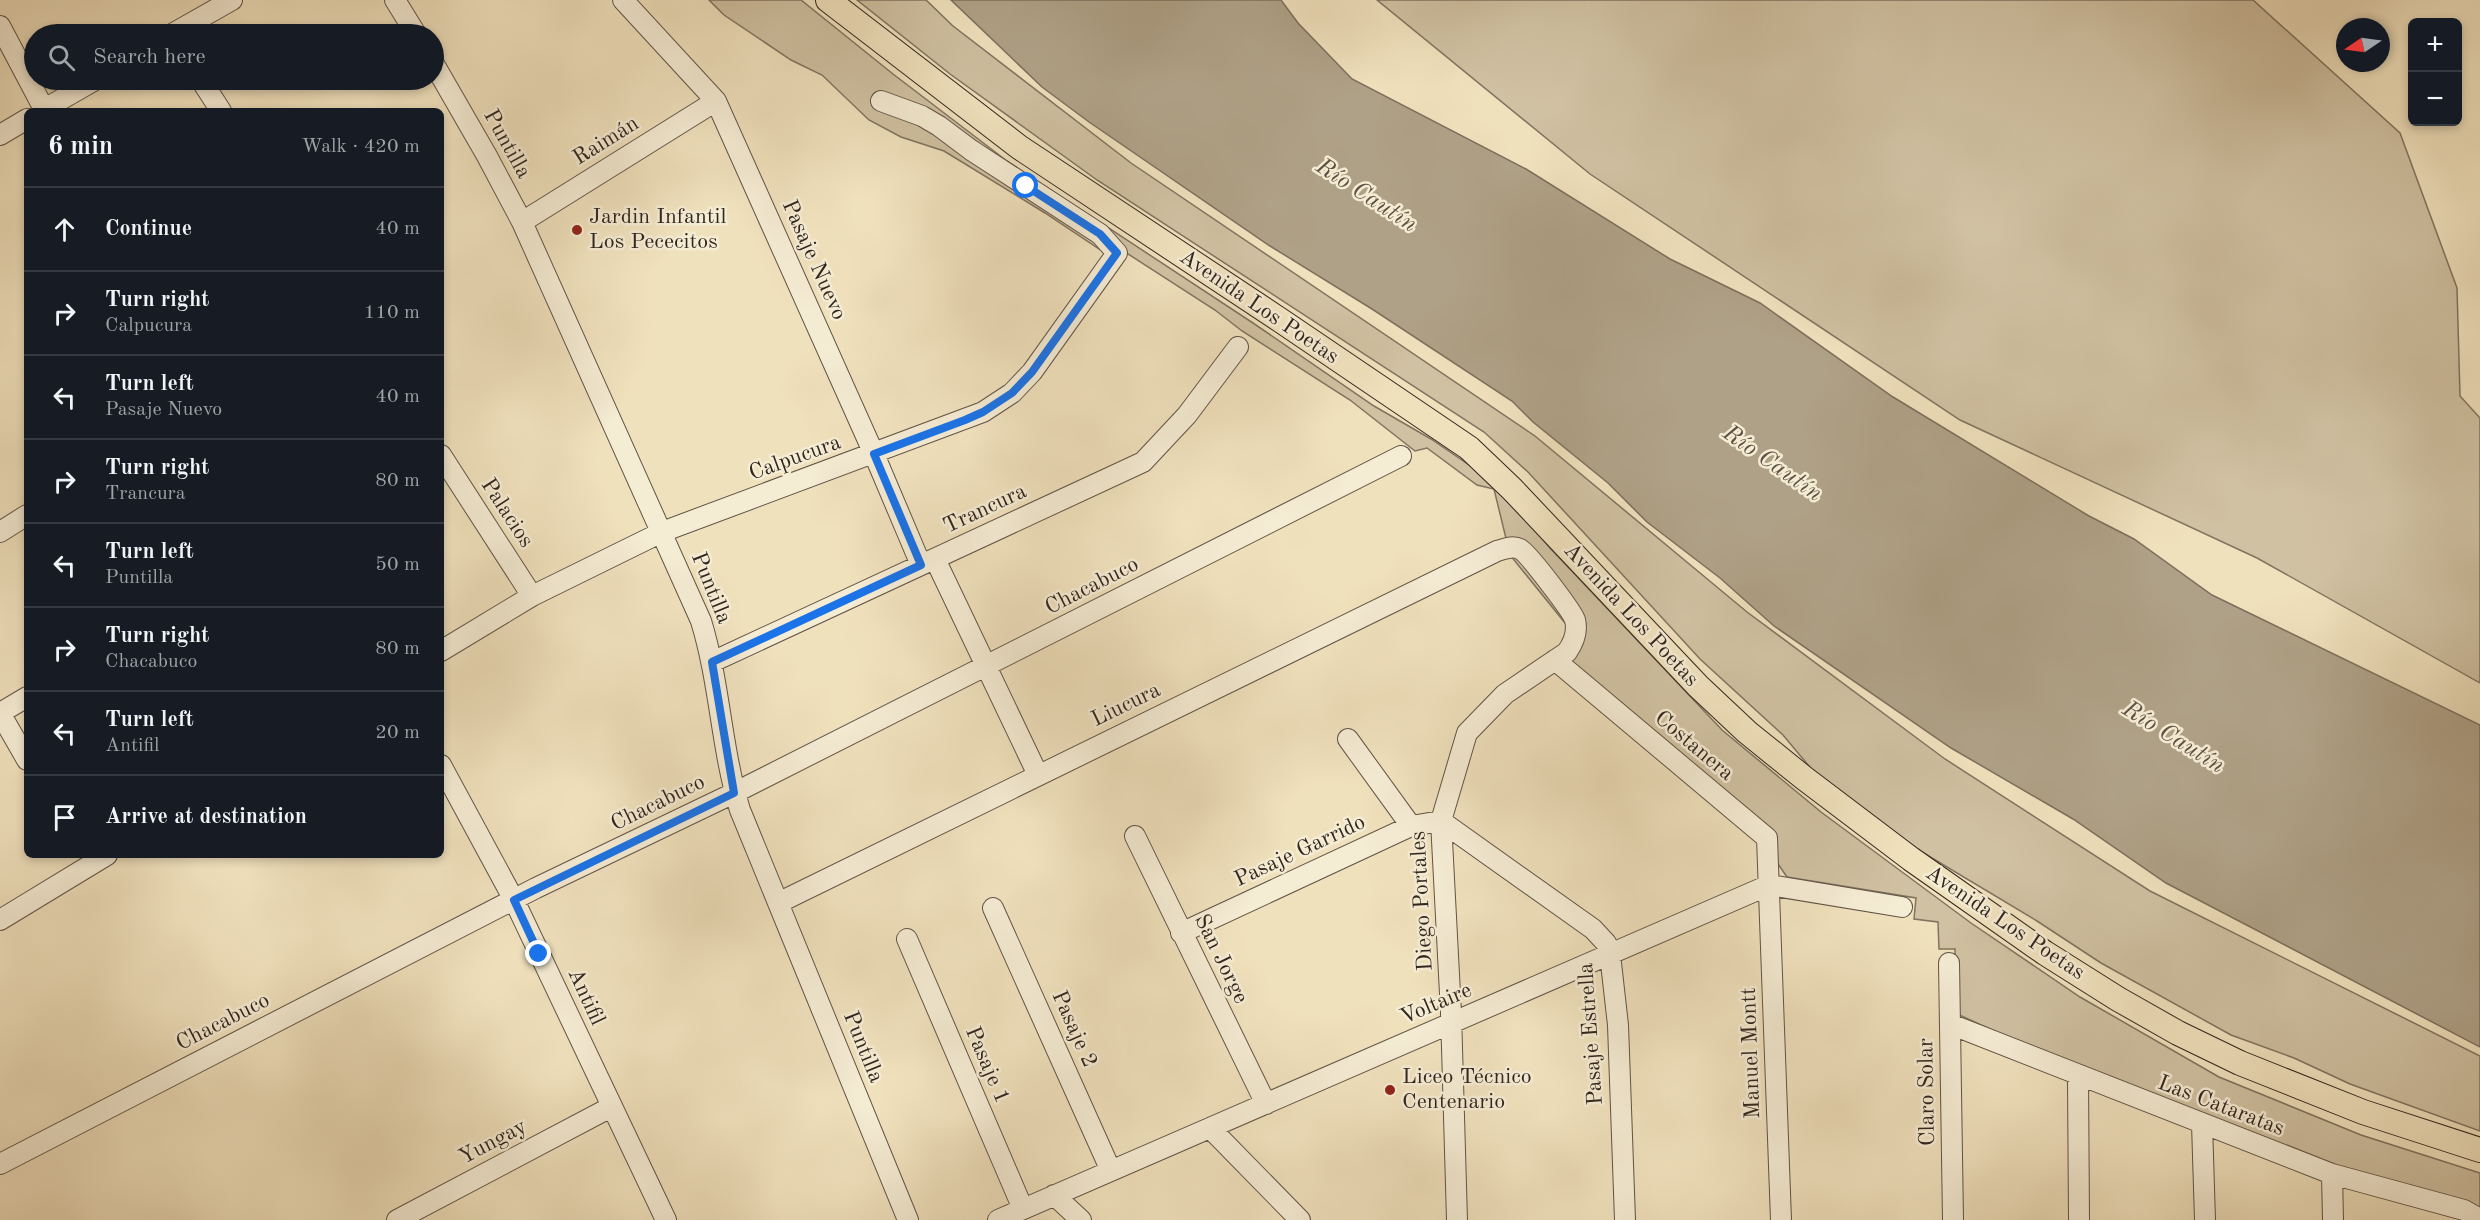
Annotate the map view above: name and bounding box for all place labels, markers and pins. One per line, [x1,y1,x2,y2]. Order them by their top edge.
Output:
place label: Jardin Infantil Los Pececitos [589,206,726,253]
marker: Jardin Infantil Los Pececitos [570,223,584,237]
place label: Liceo Técnico Centenario [1402,1066,1532,1113]
marker: Liceo Técnico Centenario [1383,1083,1397,1097]

